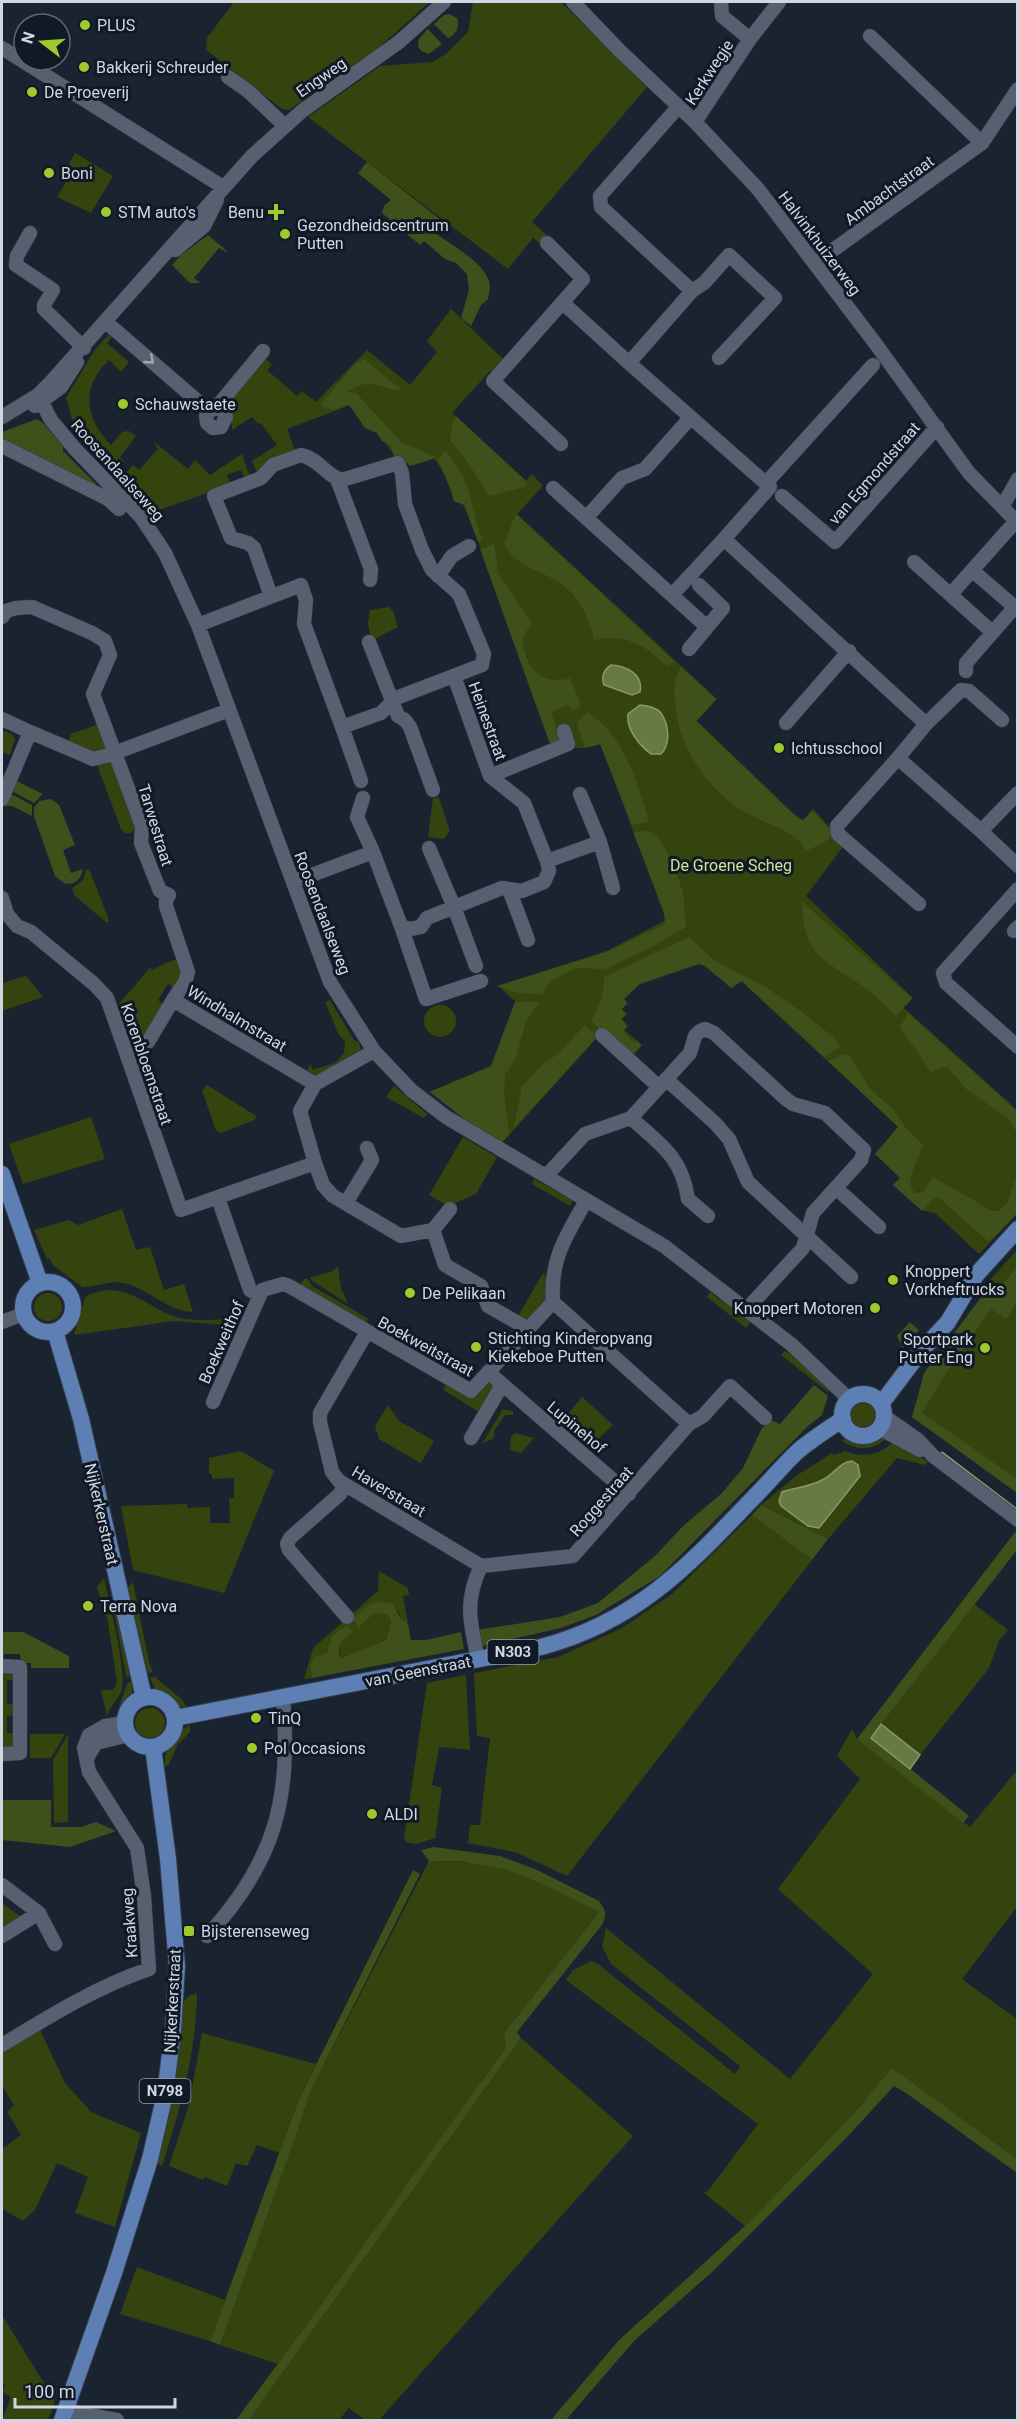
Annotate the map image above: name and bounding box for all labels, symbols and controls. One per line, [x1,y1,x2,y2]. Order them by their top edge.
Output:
north arrow [12,12,72,72]
place label: PLUS [97,16,135,35]
marker: PLUS [78,18,92,32]
text: N [17,30,39,46]
street label: Kerkwegje [681,36,737,108]
street label: Engweg [293,53,350,101]
place label: Bakkerij Schreuder [96,58,229,77]
marker: Bakkerij Schreuder [77,60,91,74]
place label: De Proeverij [44,83,129,102]
marker: De Proeverij [25,85,39,99]
street label: Ambachtstraat [841,152,938,229]
place label: Boni [61,164,93,183]
marker: Boni [42,166,56,180]
street label: Halvinkhuizerweg [774,187,865,299]
place label: STM auto's [118,203,196,222]
place label: Benu [228,203,264,222]
marker: STM auto's [99,205,113,219]
marker: Benu [269,205,283,219]
place label: Gezondheidscentrum Putten [297,216,449,253]
marker: Gezondheidscentrum Putten [278,227,292,241]
one-way arrow [143,353,154,364]
place label: Schauwstaete [135,395,236,414]
marker: Schauwstaete [116,397,130,411]
street label: Roosendaalseweg [67,416,168,525]
street label: van Egmondstraat [825,418,924,528]
street label: Heinestraat [465,679,511,763]
place label: Ichtusschool [791,739,882,758]
marker: Ichtusschool [772,741,786,755]
street label: Tarwestraat [134,782,177,868]
street label: Roosendaalseweg [290,849,355,977]
park label: De Groene Scheg [670,856,792,875]
street label: Windhalmstraat [184,981,290,1056]
street label: Korenbloemstraat [117,1001,176,1127]
place label: Knoppert Vorkheftrucks [905,1262,1005,1299]
marker: Knoppert Vorkheftrucks [886,1273,900,1287]
place label: De Pelikaan [422,1284,506,1303]
marker: De Pelikaan [403,1286,417,1300]
street label: Boekweithof [195,1297,248,1387]
place label: Knoppert Motoren [734,1299,863,1318]
marker: Knoppert Motoren [868,1301,882,1315]
street label: Boekweitstraat [375,1312,477,1381]
place label: Stichting Kinderopvang Kiekeboe Putten [488,1329,652,1366]
place label: Sportpark Putter Eng [899,1330,974,1367]
marker: Stichting Kinderopvang Kiekeboe Putten [469,1340,483,1354]
marker: Sportpark Putter Eng [978,1341,992,1355]
street label: Lupinehof [543,1397,610,1458]
street label: Nijkerkerstraat [81,1461,122,1567]
street label: Haverstraat [348,1462,429,1521]
street label: Roggestraat [566,1462,637,1540]
place label: Terra Nova [100,1597,177,1616]
marker: Terra Nova [81,1599,95,1613]
road number: N303 [488,1640,538,1664]
street label: van Geenstraat [364,1652,472,1691]
place label: TinQ [268,1709,301,1728]
marker: TinQ [249,1711,263,1725]
place label: Pol Occasions [264,1739,366,1758]
marker: Pol Occasions [245,1741,259,1755]
place label: ALDI [384,1805,418,1824]
marker: ALDI [365,1807,379,1821]
street label: Kraakweg [118,1887,141,1959]
place label: Bijsterenseweg [201,1922,310,1941]
marker: Bijsterenseweg [182,1924,196,1938]
street label: Nijkerkerstraat [160,1949,185,2053]
road number: N798 [140,2079,190,2103]
scale bar [15,2371,176,2409]
text: 100 m [24,2381,75,2402]

